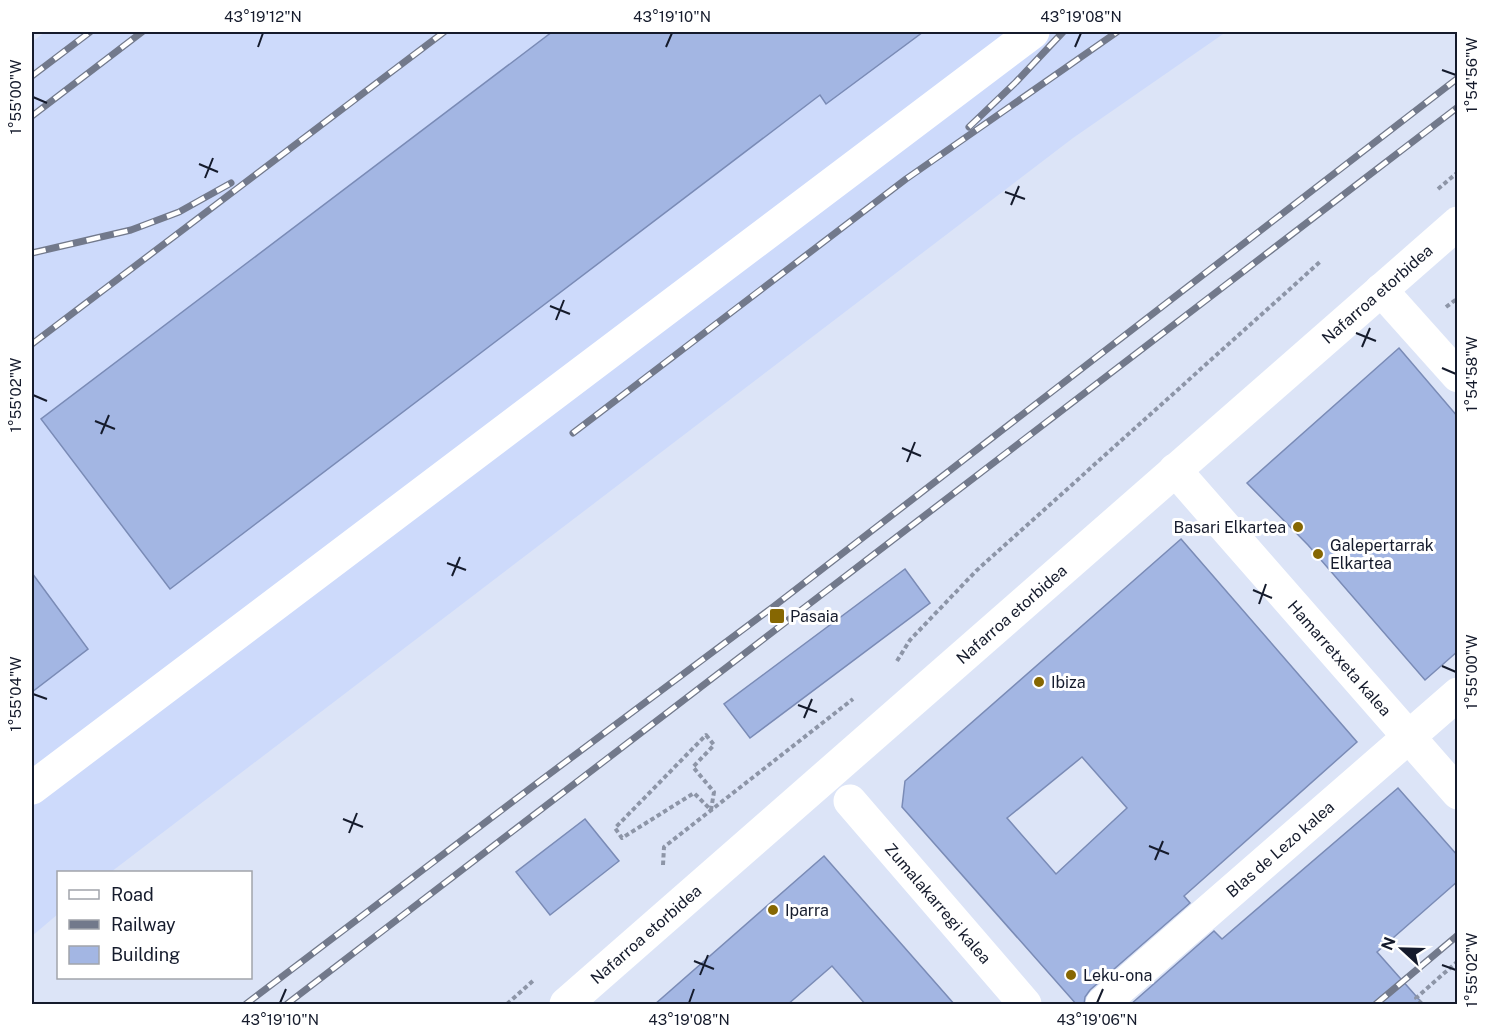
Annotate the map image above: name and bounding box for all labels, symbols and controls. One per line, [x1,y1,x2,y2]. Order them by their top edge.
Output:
text: 43°19'12"N [224,8,302,25]
text: 43°19'10"N [633,8,711,25]
text: 43°19'08"N [1040,8,1122,25]
text: 1°54'56"W [1463,37,1480,113]
text: 1°55'00"W [7,60,24,134]
street label: Nafarroa etorbidea [1318,241,1437,348]
text: 1°54'58"W [1463,336,1480,412]
text: 1°55'02"W [7,358,24,432]
place label: Basari Elkartea [1173,518,1286,537]
marker: Basari Elkartea [1291,520,1305,534]
place label: Galepertarrak Elkartea [1330,536,1434,573]
marker: Galepertarrak Elkartea [1311,547,1325,561]
street label: Nafarroa etorbidea [953,561,1071,668]
street label: Hamarretxeta kalea [1284,597,1395,720]
marker: Pasaia [768,607,786,625]
place label: Pasaia [790,607,839,626]
text: 1°55'00"W [1463,635,1480,709]
text: 1°55'04"W [7,656,24,732]
place label: Ibiza [1051,673,1086,692]
marker: Ibiza [1032,675,1046,689]
street label: Blas de Lezo kalea [1223,797,1338,901]
street label: Zumalakarregi kalea [881,840,995,968]
legend [57,871,252,979]
street label: Nafarroa etorbidea [587,881,705,988]
text: Road [111,884,154,905]
place label: Iparra [785,901,829,920]
marker: Iparra [766,903,780,917]
text: Railway [111,914,176,935]
north arrow [1372,919,1432,979]
text: 1°55'02"W [1463,933,1480,1007]
text: N [1377,934,1400,953]
text: Building [111,944,180,965]
place label: Leku-ona [1083,966,1152,985]
marker: Leku-ona [1064,968,1078,982]
text: 43°19'10"N [241,1011,319,1028]
text: 43°19'08"N [648,1011,730,1028]
text: 43°19'06"N [1056,1011,1138,1028]

